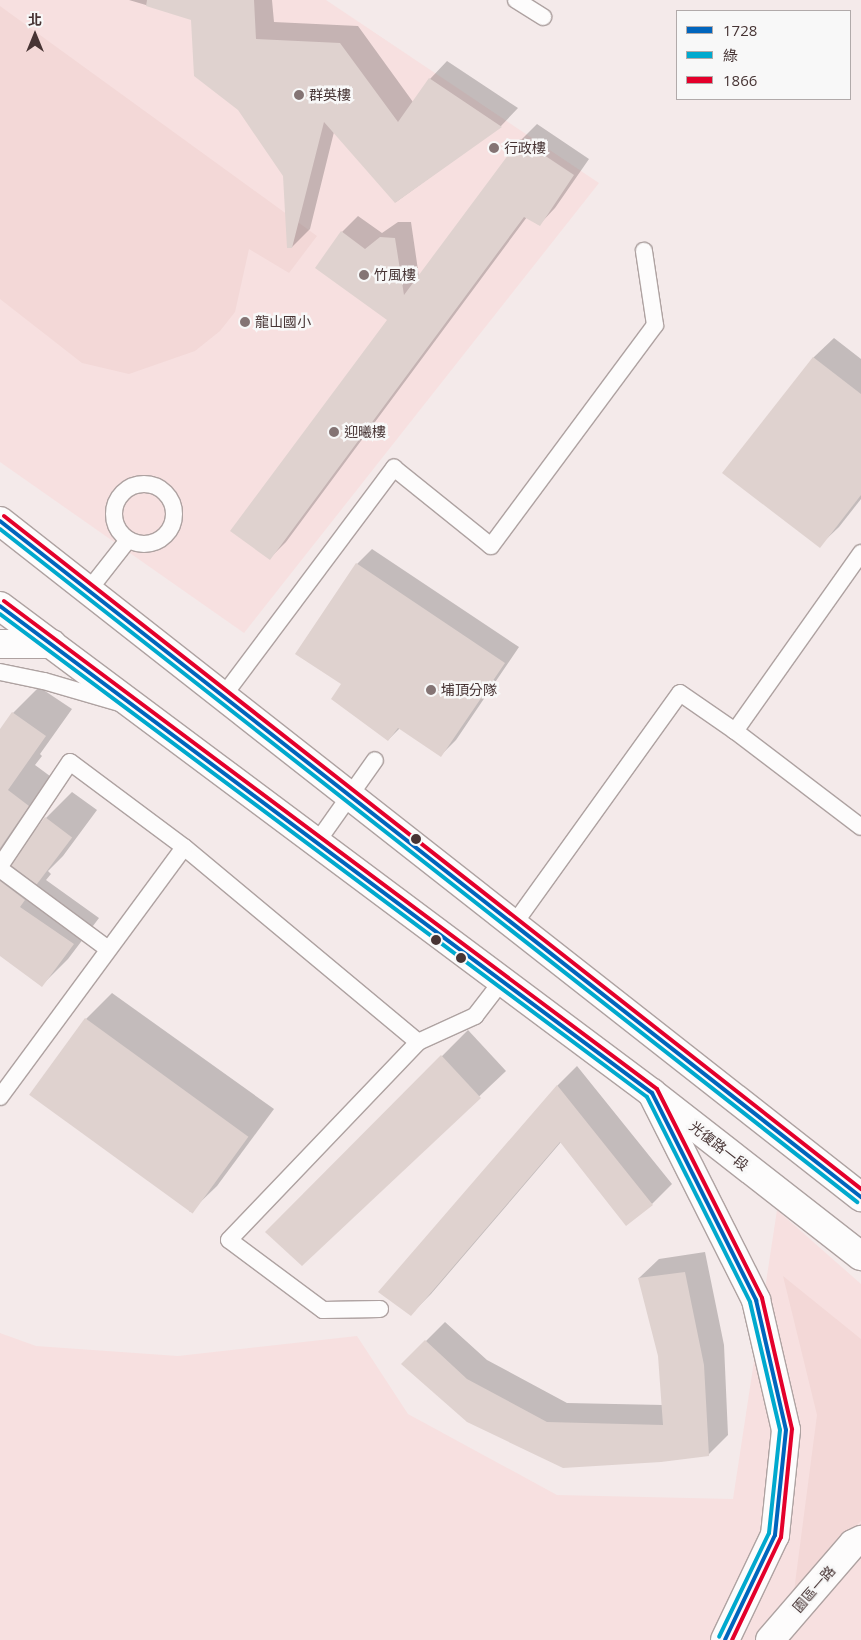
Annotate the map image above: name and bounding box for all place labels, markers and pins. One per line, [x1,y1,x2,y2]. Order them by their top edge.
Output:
place label: 群英樓 [309,87,351,103]
marker: 群英樓 [293,89,305,101]
place label: 行政樓 [504,140,546,156]
marker: 行政樓 [488,142,500,154]
place label: 竹風樓 [374,267,416,283]
marker: 竹風樓 [358,269,370,281]
place label: 龍山國小 [255,314,311,330]
marker: 龍山國小 [239,316,251,328]
place label: 迎曦樓 [344,424,386,440]
marker: 迎曦樓 [328,426,340,438]
place label: 埔頂分隊 [441,682,497,698]
marker: 埔頂分隊 [425,684,437,696]
unlabelled marker [411,834,421,844]
unlabelled marker [431,935,441,945]
unlabelled marker [456,953,466,963]

